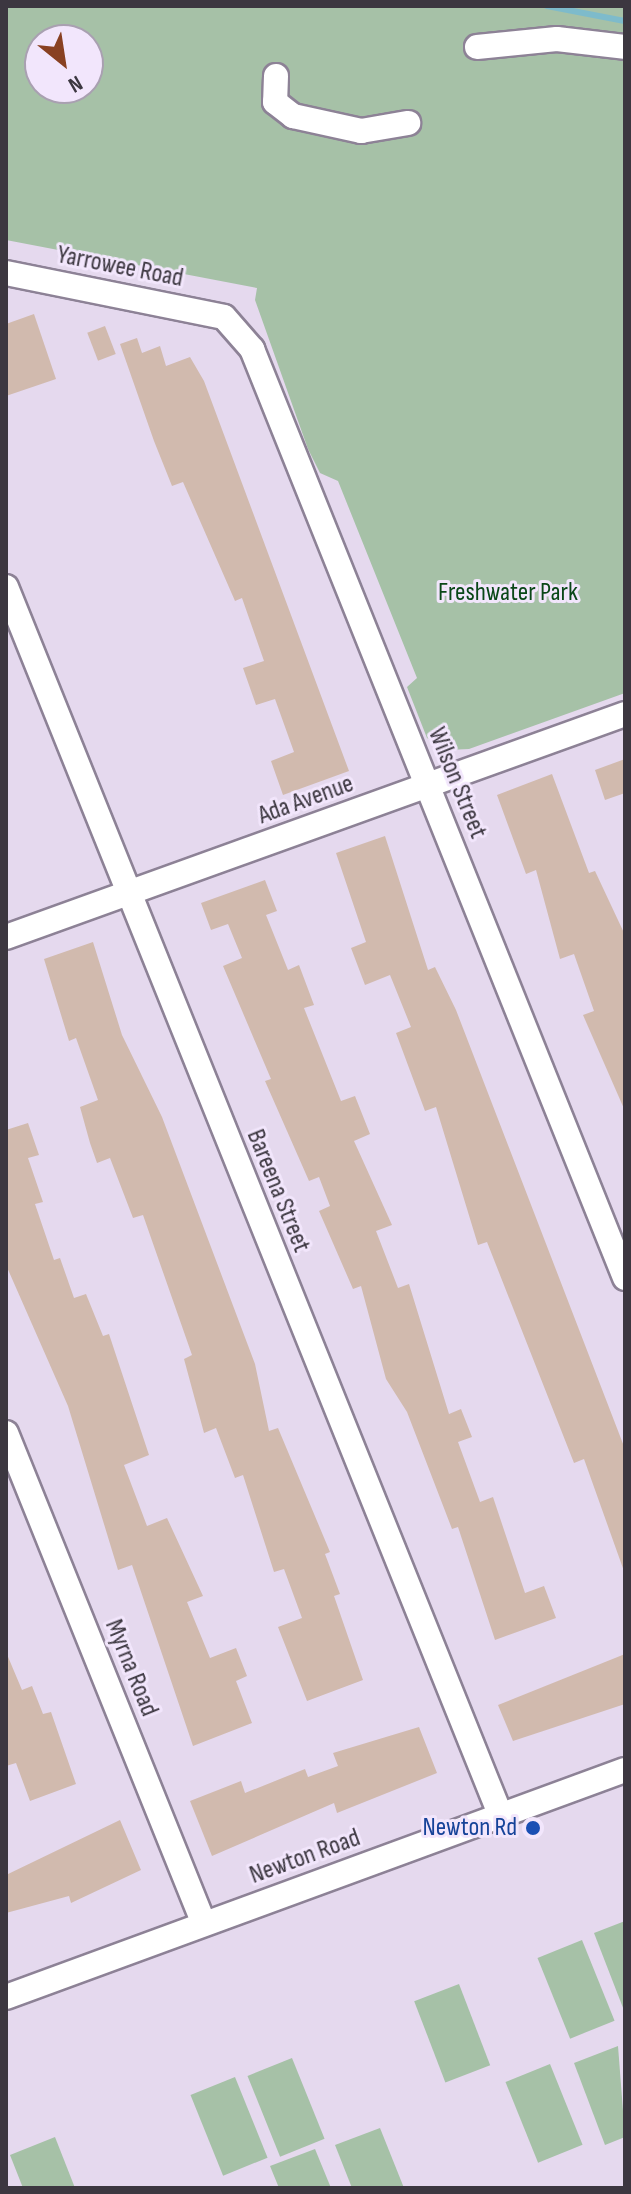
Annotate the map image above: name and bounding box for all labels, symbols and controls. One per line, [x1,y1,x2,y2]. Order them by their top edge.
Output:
north arrow [24,24,104,104]
text: N [63,69,87,98]
street label: Yarrowee Road [54,239,186,295]
park label: Freshwater Park [438,577,578,609]
street label: Wilson Street [421,723,493,843]
street label: Ada Avenue [254,768,358,832]
street label: Bareena Street [239,1125,317,1257]
street label: Myrna Road [98,1615,164,1721]
place label: Newton Rd [422,1812,517,1844]
marker: Newton Rd [524,1819,542,1837]
street label: Newton Road [245,1823,365,1891]

